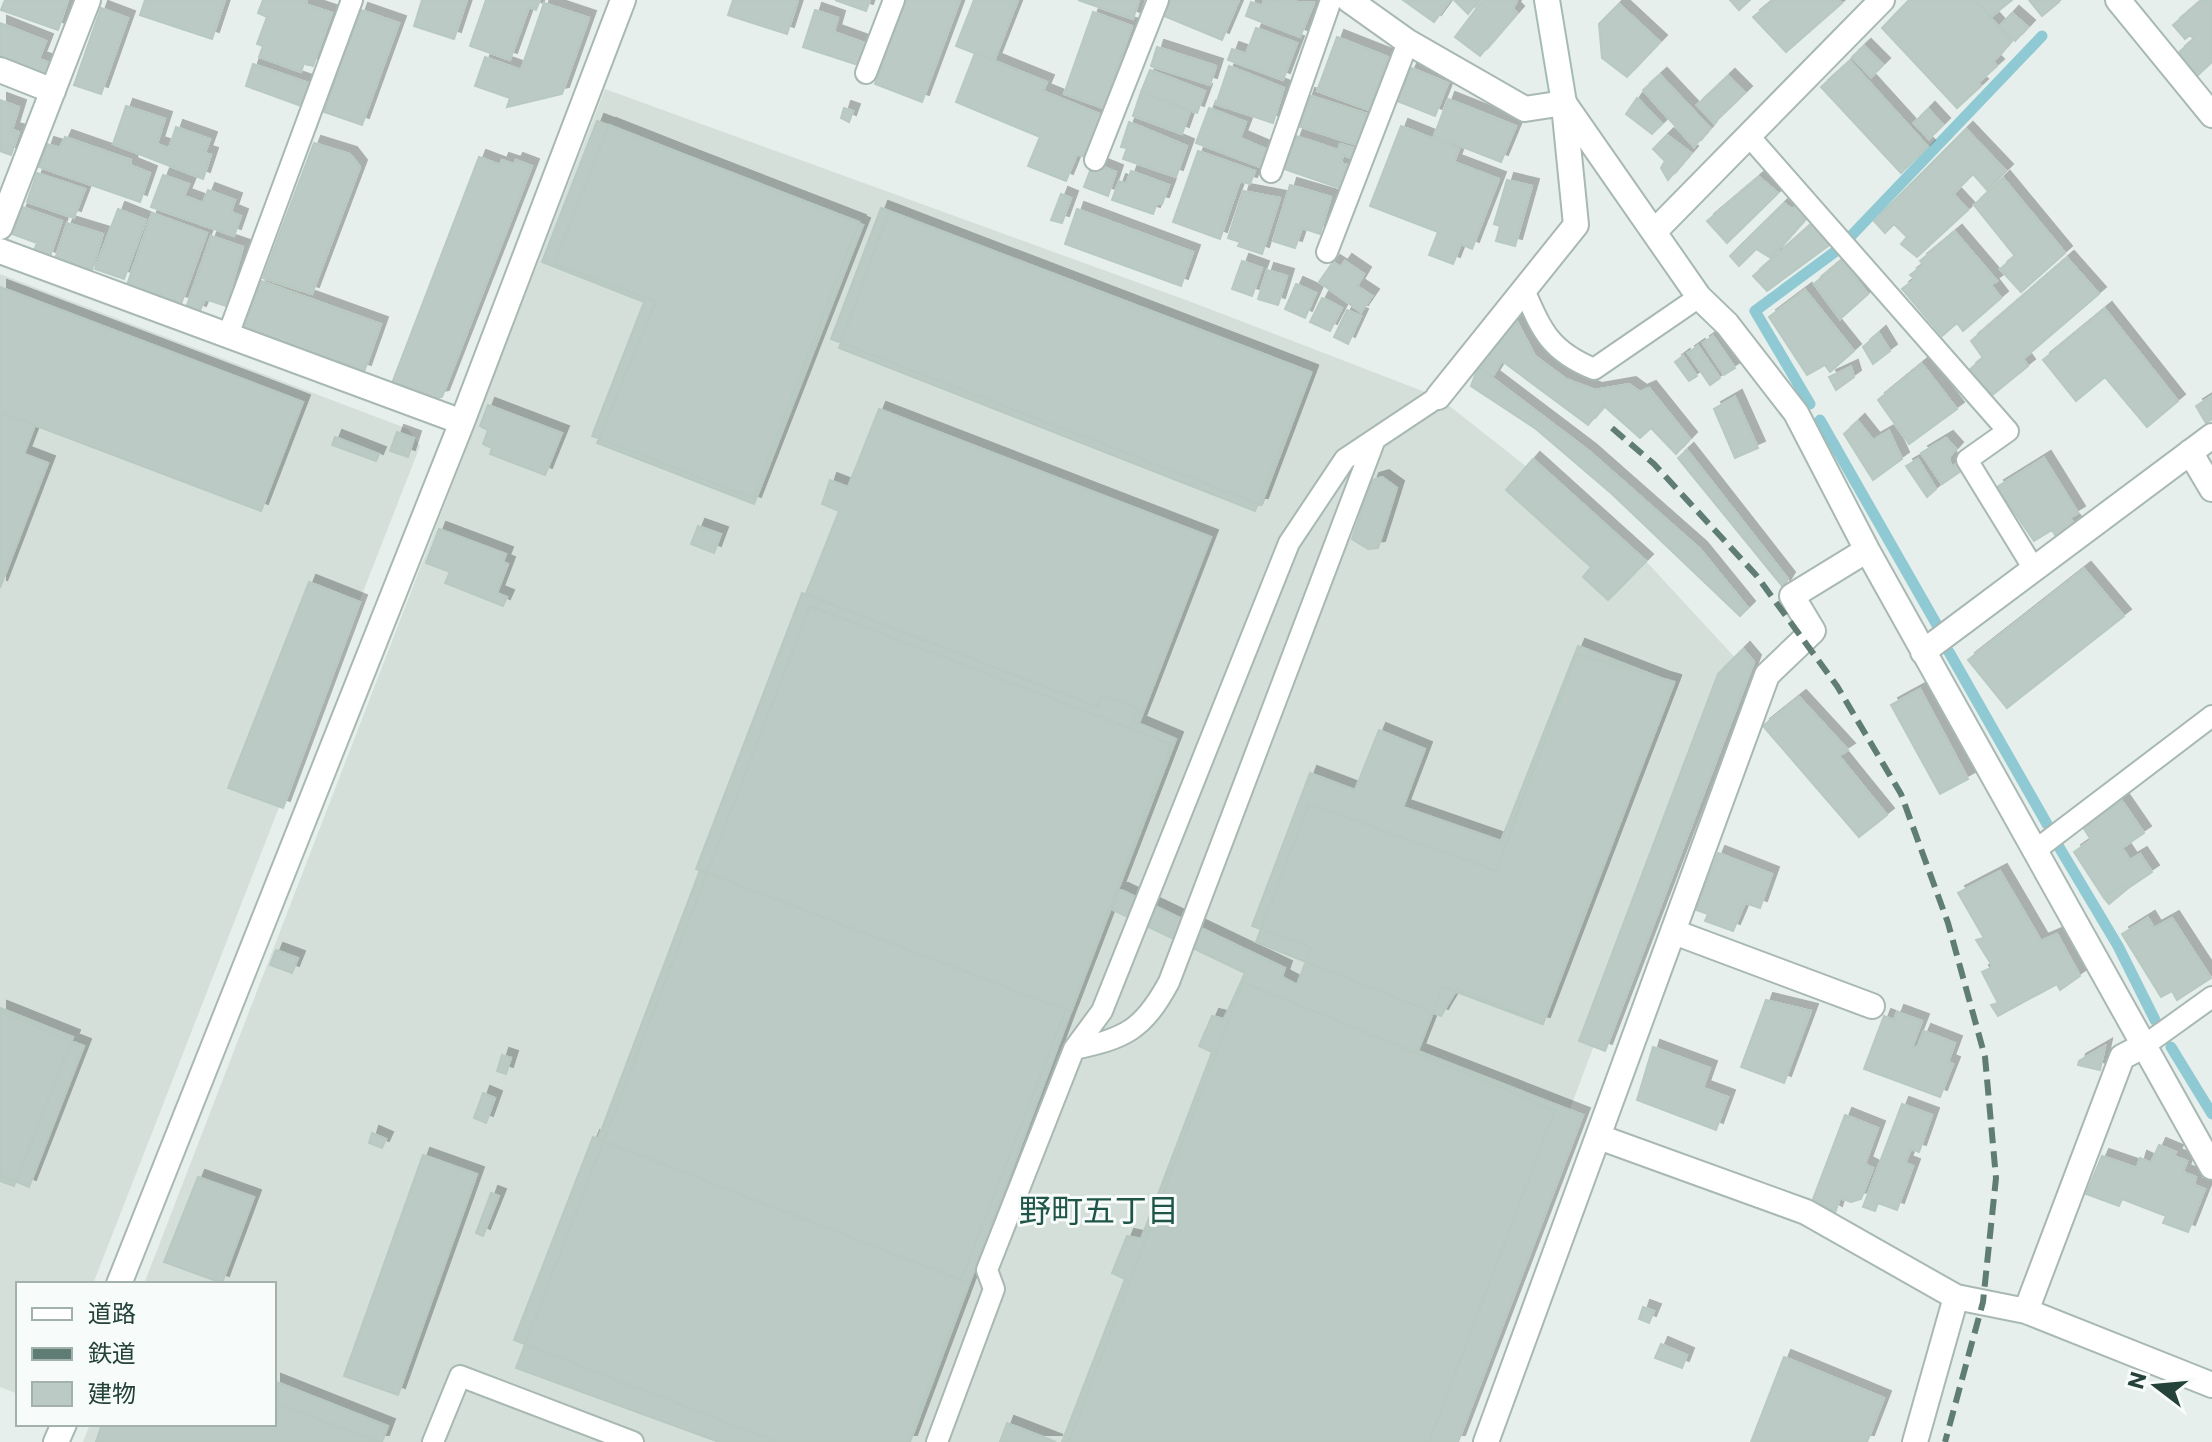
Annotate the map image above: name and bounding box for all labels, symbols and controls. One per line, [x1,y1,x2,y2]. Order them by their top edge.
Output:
district label: 野町五丁目 [1019,1189,1179,1229]
legend [16,1282,276,1426]
text: 道路 [88,1298,136,1327]
text: 鉄道 [88,1338,136,1367]
north arrow [2116,1346,2196,1426]
text: N [2121,1369,2152,1392]
text: 建物 [88,1378,136,1407]

